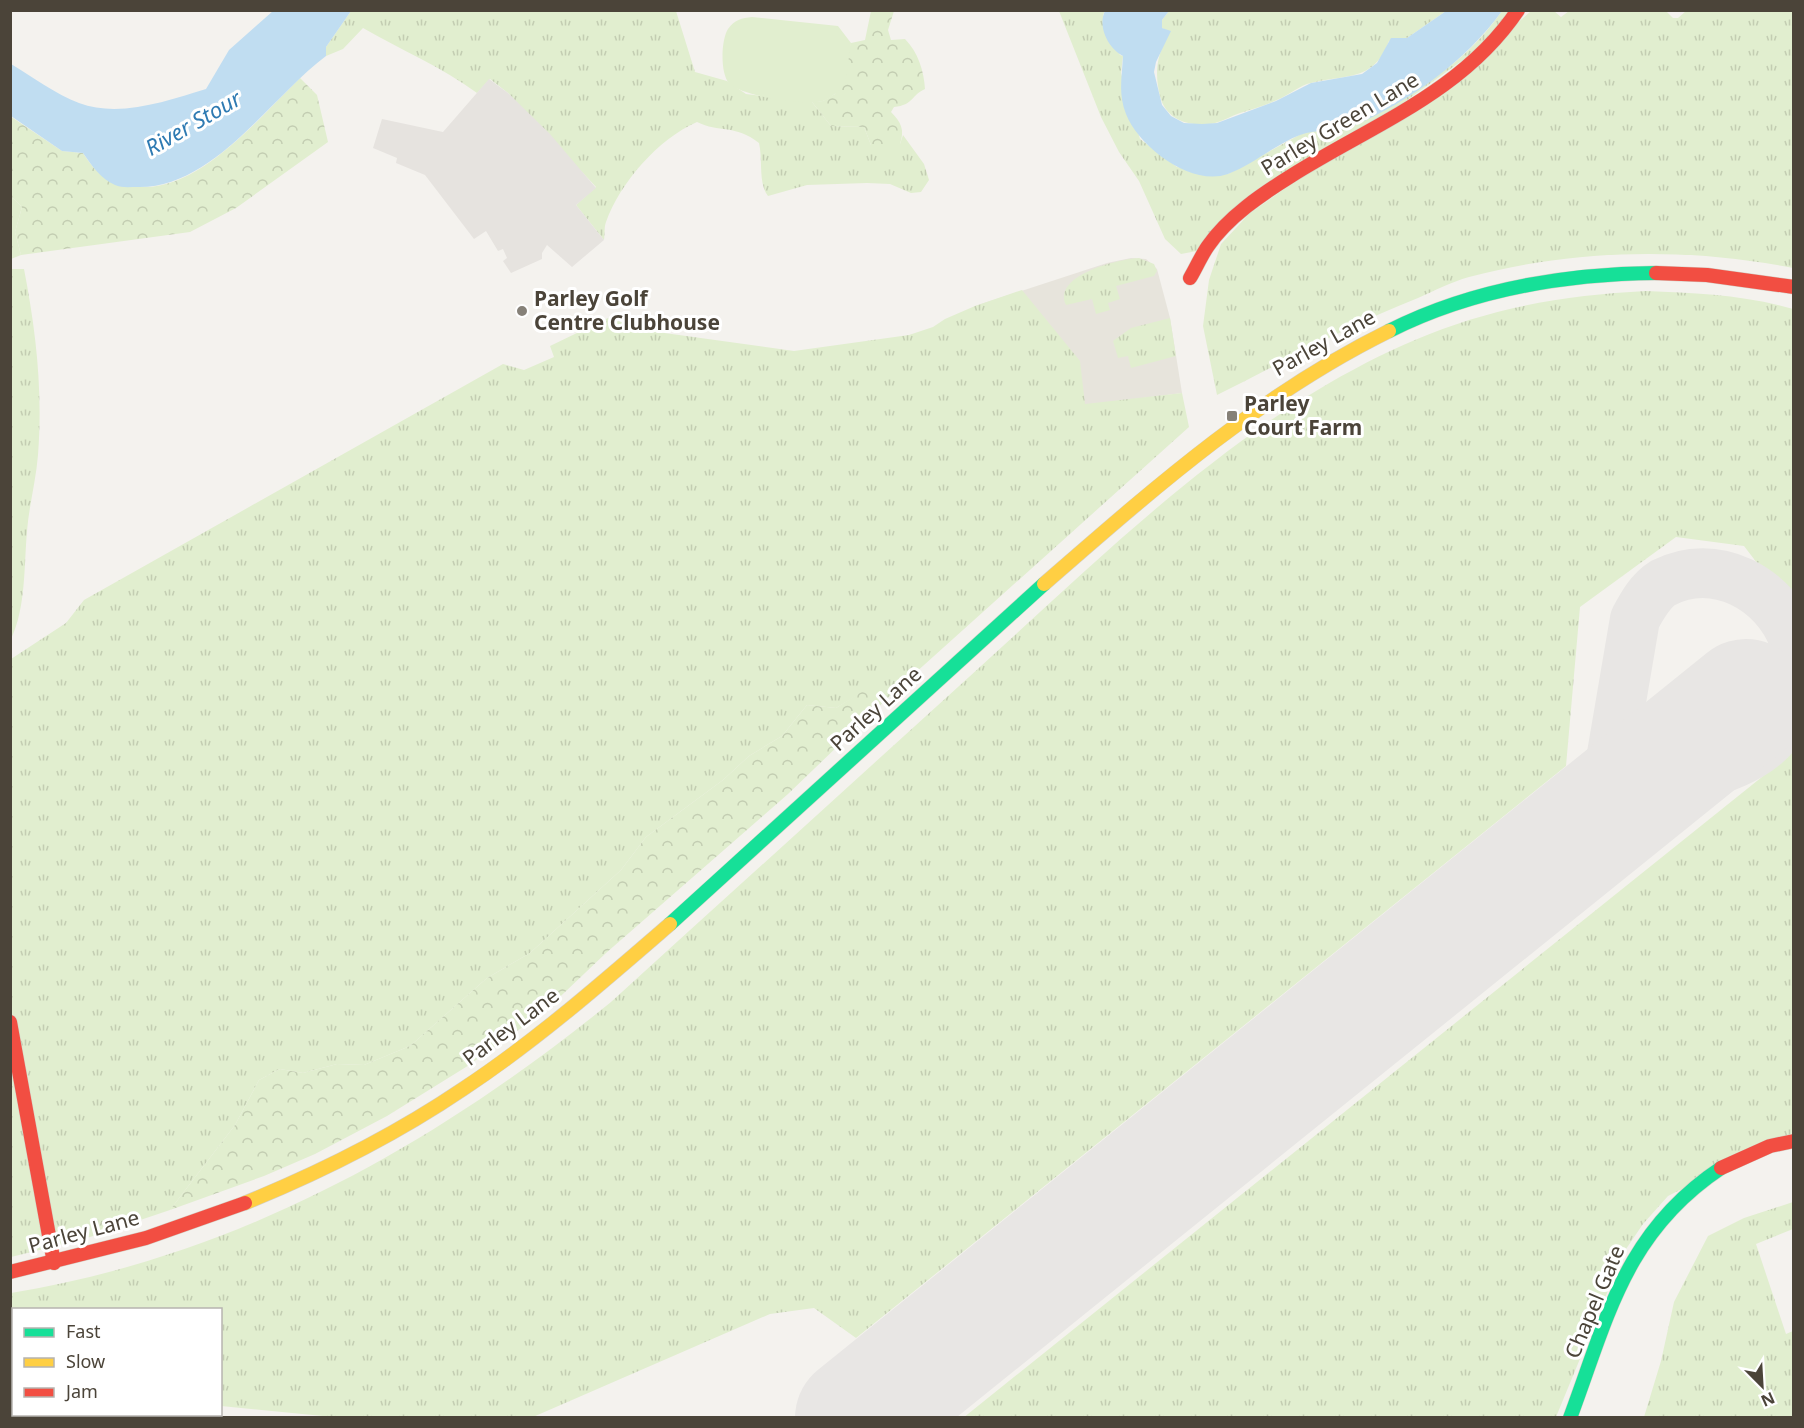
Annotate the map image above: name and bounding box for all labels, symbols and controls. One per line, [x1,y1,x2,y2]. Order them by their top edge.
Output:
street label: Parley Green Lane [1255,65,1424,181]
water label: River Stour [139,82,247,162]
place label: Parley Golf Centre Clubhouse [534,284,720,336]
street label: Parley Lane [1267,302,1380,382]
marker: Parley Golf Centre Clubhouse [515,304,529,318]
place label: Parley Court Farm [1244,389,1362,441]
marker: Parley Court Farm [1225,409,1239,423]
street label: Parley Lane [824,660,927,757]
street label: Parley Lane [457,981,564,1072]
street label: Parley Lane [25,1203,142,1259]
street label: Chapel Gate [1558,1241,1630,1362]
legend [12,1308,222,1416]
text: Fast [66,1319,101,1343]
text: Slow [66,1349,105,1373]
north arrow [1732,1356,1792,1416]
text: Jam [64,1379,98,1403]
text: N [1758,1387,1779,1412]

